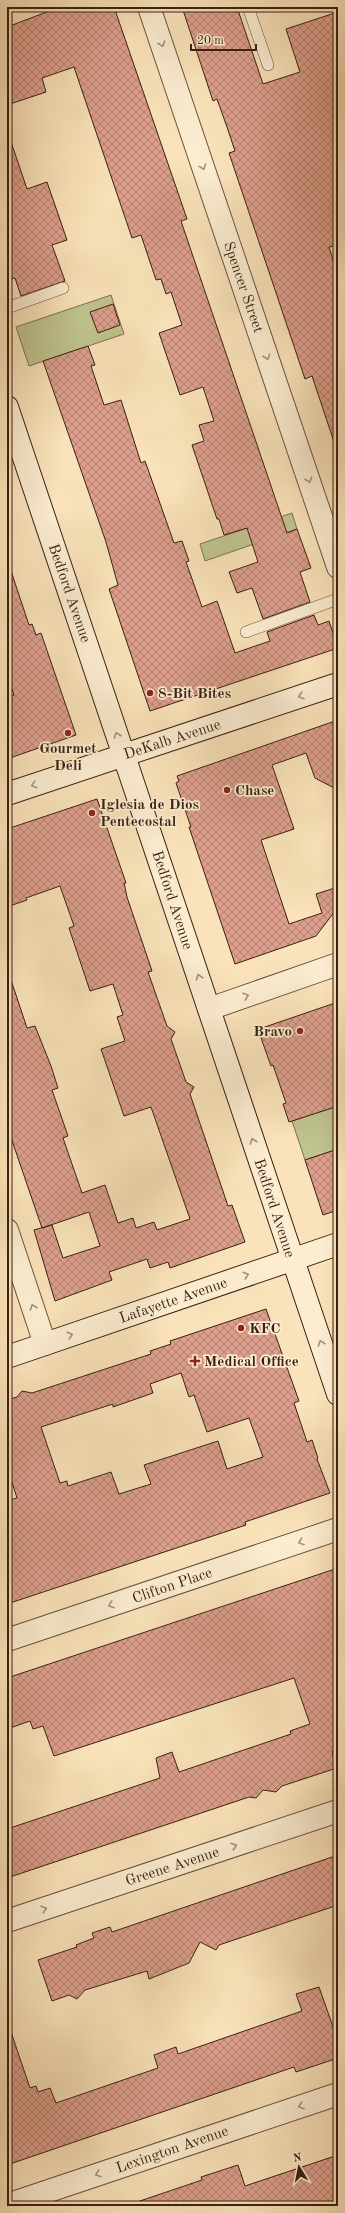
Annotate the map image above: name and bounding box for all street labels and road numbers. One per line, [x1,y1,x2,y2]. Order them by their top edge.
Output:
street label: Spencer Street [220,240,265,335]
street label: Bedford Avenue [45,542,93,645]
street label: DeKalb Avenue [122,718,223,763]
street label: Bedford Avenue [148,849,195,952]
street label: Bedford Avenue [250,1157,297,1260]
street label: Lafayette Avenue [118,1276,229,1327]
street label: Clifton Place [131,1566,214,1607]
street label: Greene Avenue [124,1845,221,1890]
street label: Lexington Avenue [114,2124,231,2177]

